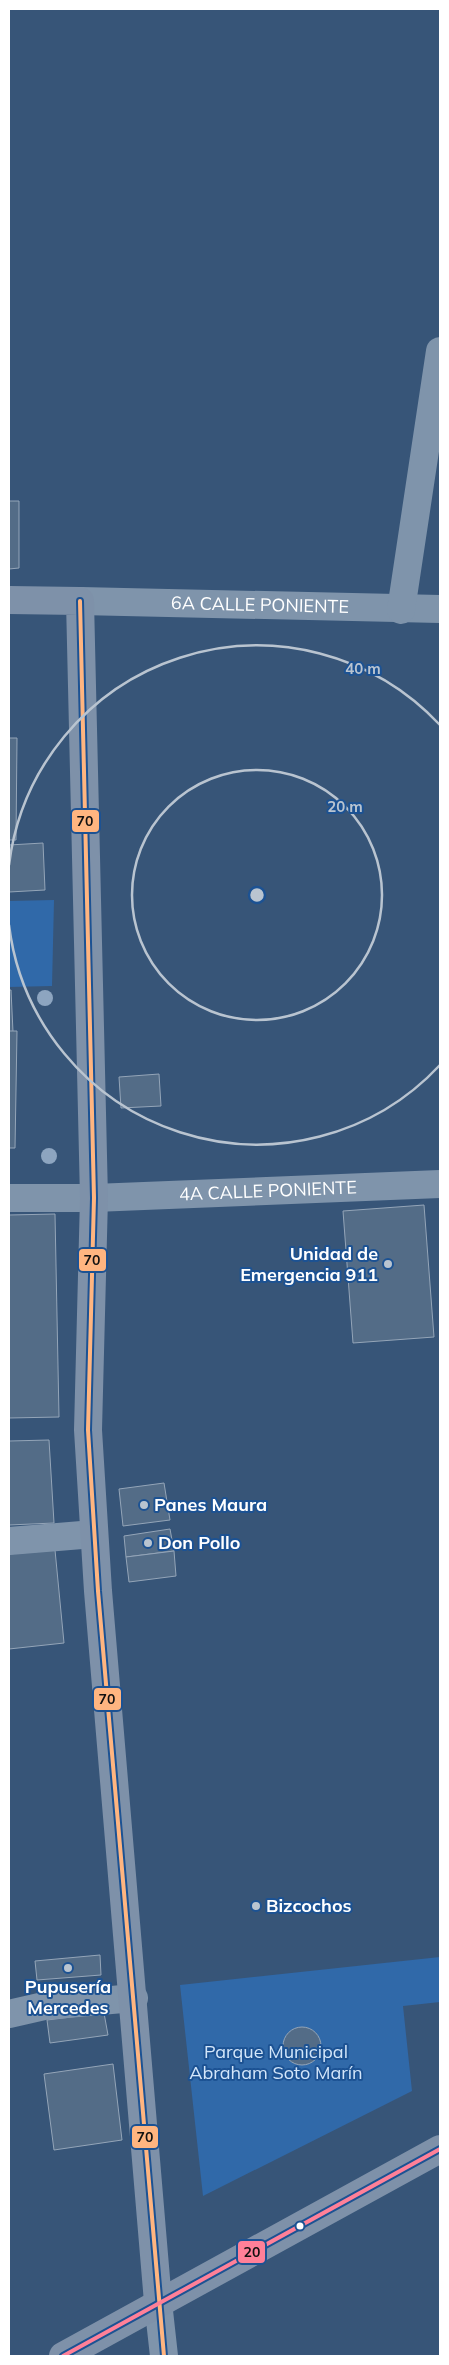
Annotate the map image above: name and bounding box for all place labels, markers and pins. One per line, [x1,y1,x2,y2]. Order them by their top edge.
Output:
centre of rings [248,886,266,904]
place label: Unidad de Emergencia 911 [240,1242,378,1286]
marker: Unidad de Emergencia 911 [382,1258,394,1270]
place label: Panes Maura [154,1493,267,1516]
marker: Panes Maura [138,1499,150,1511]
place label: Don Pollo [158,1531,240,1554]
marker: Don Pollo [142,1537,154,1549]
place label: Bizcochos [266,1894,352,1917]
marker: Bizcochos [250,1900,262,1912]
marker: Pupusería Mercedes [62,1962,74,1974]
place label: Pupusería Mercedes [25,1975,111,2019]
unlabelled marker [295,2221,305,2231]

